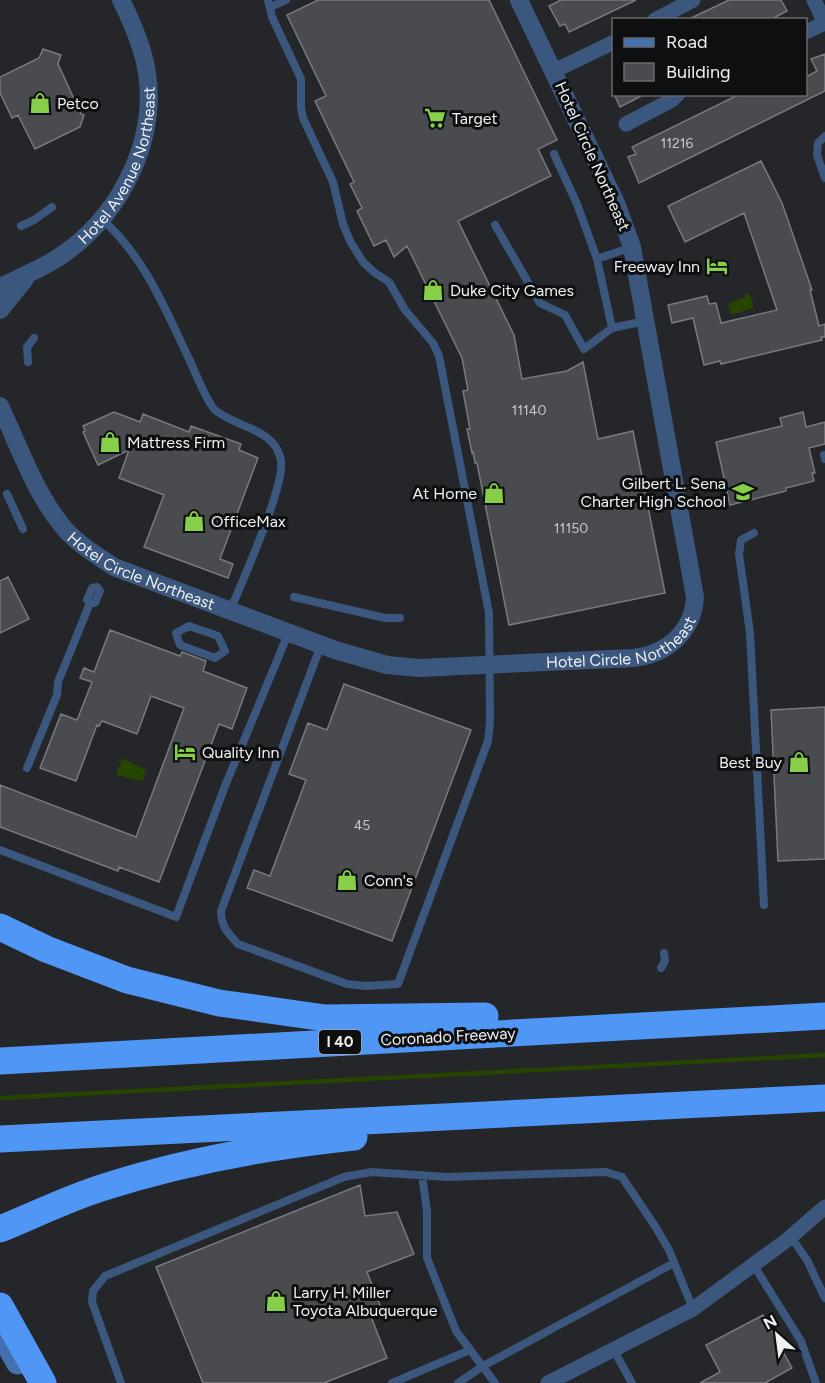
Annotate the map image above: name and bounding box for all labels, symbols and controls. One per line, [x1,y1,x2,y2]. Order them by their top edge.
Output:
legend [612,18,807,96]
text: Road [666,31,707,53]
text: Building [666,61,731,83]
street label: Hotel Circle Northeast [551,79,634,234]
street label: Hotel Avenue Northeast [74,86,159,248]
shop icon: Petco [28,91,52,115]
place label: Petco [57,94,99,113]
supermarket icon: Target [423,106,447,130]
place label: Target [452,109,498,128]
house number: 11216 [660,135,694,152]
hotel icon: Freeway Inn [705,254,729,278]
place label: Freeway Inn [614,257,700,276]
shop icon: Duke City Games [421,278,445,302]
place label: Duke City Games [450,281,574,300]
house number: 11140 [511,402,547,419]
shop icon: Mattress Firm [98,430,122,454]
place label: Mattress Firm [127,433,225,452]
place label: Gilbert L. Sena Charter High School [580,474,726,511]
school or university icon: Gilbert L. Sena Charter High School [731,480,755,504]
shop icon: At Home [482,481,506,505]
place label: At Home [413,484,477,503]
shop icon: OfficeMax [182,509,206,533]
place label: OfficeMax [211,512,286,531]
house number: 11150 [554,520,588,537]
street label: Hotel Circle Northeast [63,528,217,614]
street label: Hotel Circle Northeast [545,613,700,672]
hotel icon: Quality Inn [173,740,197,764]
place label: Quality Inn [202,743,279,762]
shop icon: Best Buy [787,750,811,774]
place label: Best Buy [719,753,783,772]
house number: 45 [354,817,370,834]
shop icon: Conn's [335,868,359,892]
place label: Conn's [364,871,413,890]
street label: Coronado Freeway [380,1023,517,1050]
road number: I 40 [319,1030,361,1054]
place label: Larry H. Miller Toyota Albuquerque [293,1283,438,1320]
shop icon: Larry H. Miller Toyota Albuquerque [264,1289,288,1313]
north arrow [747,1305,807,1365]
text: N [760,1311,780,1333]

